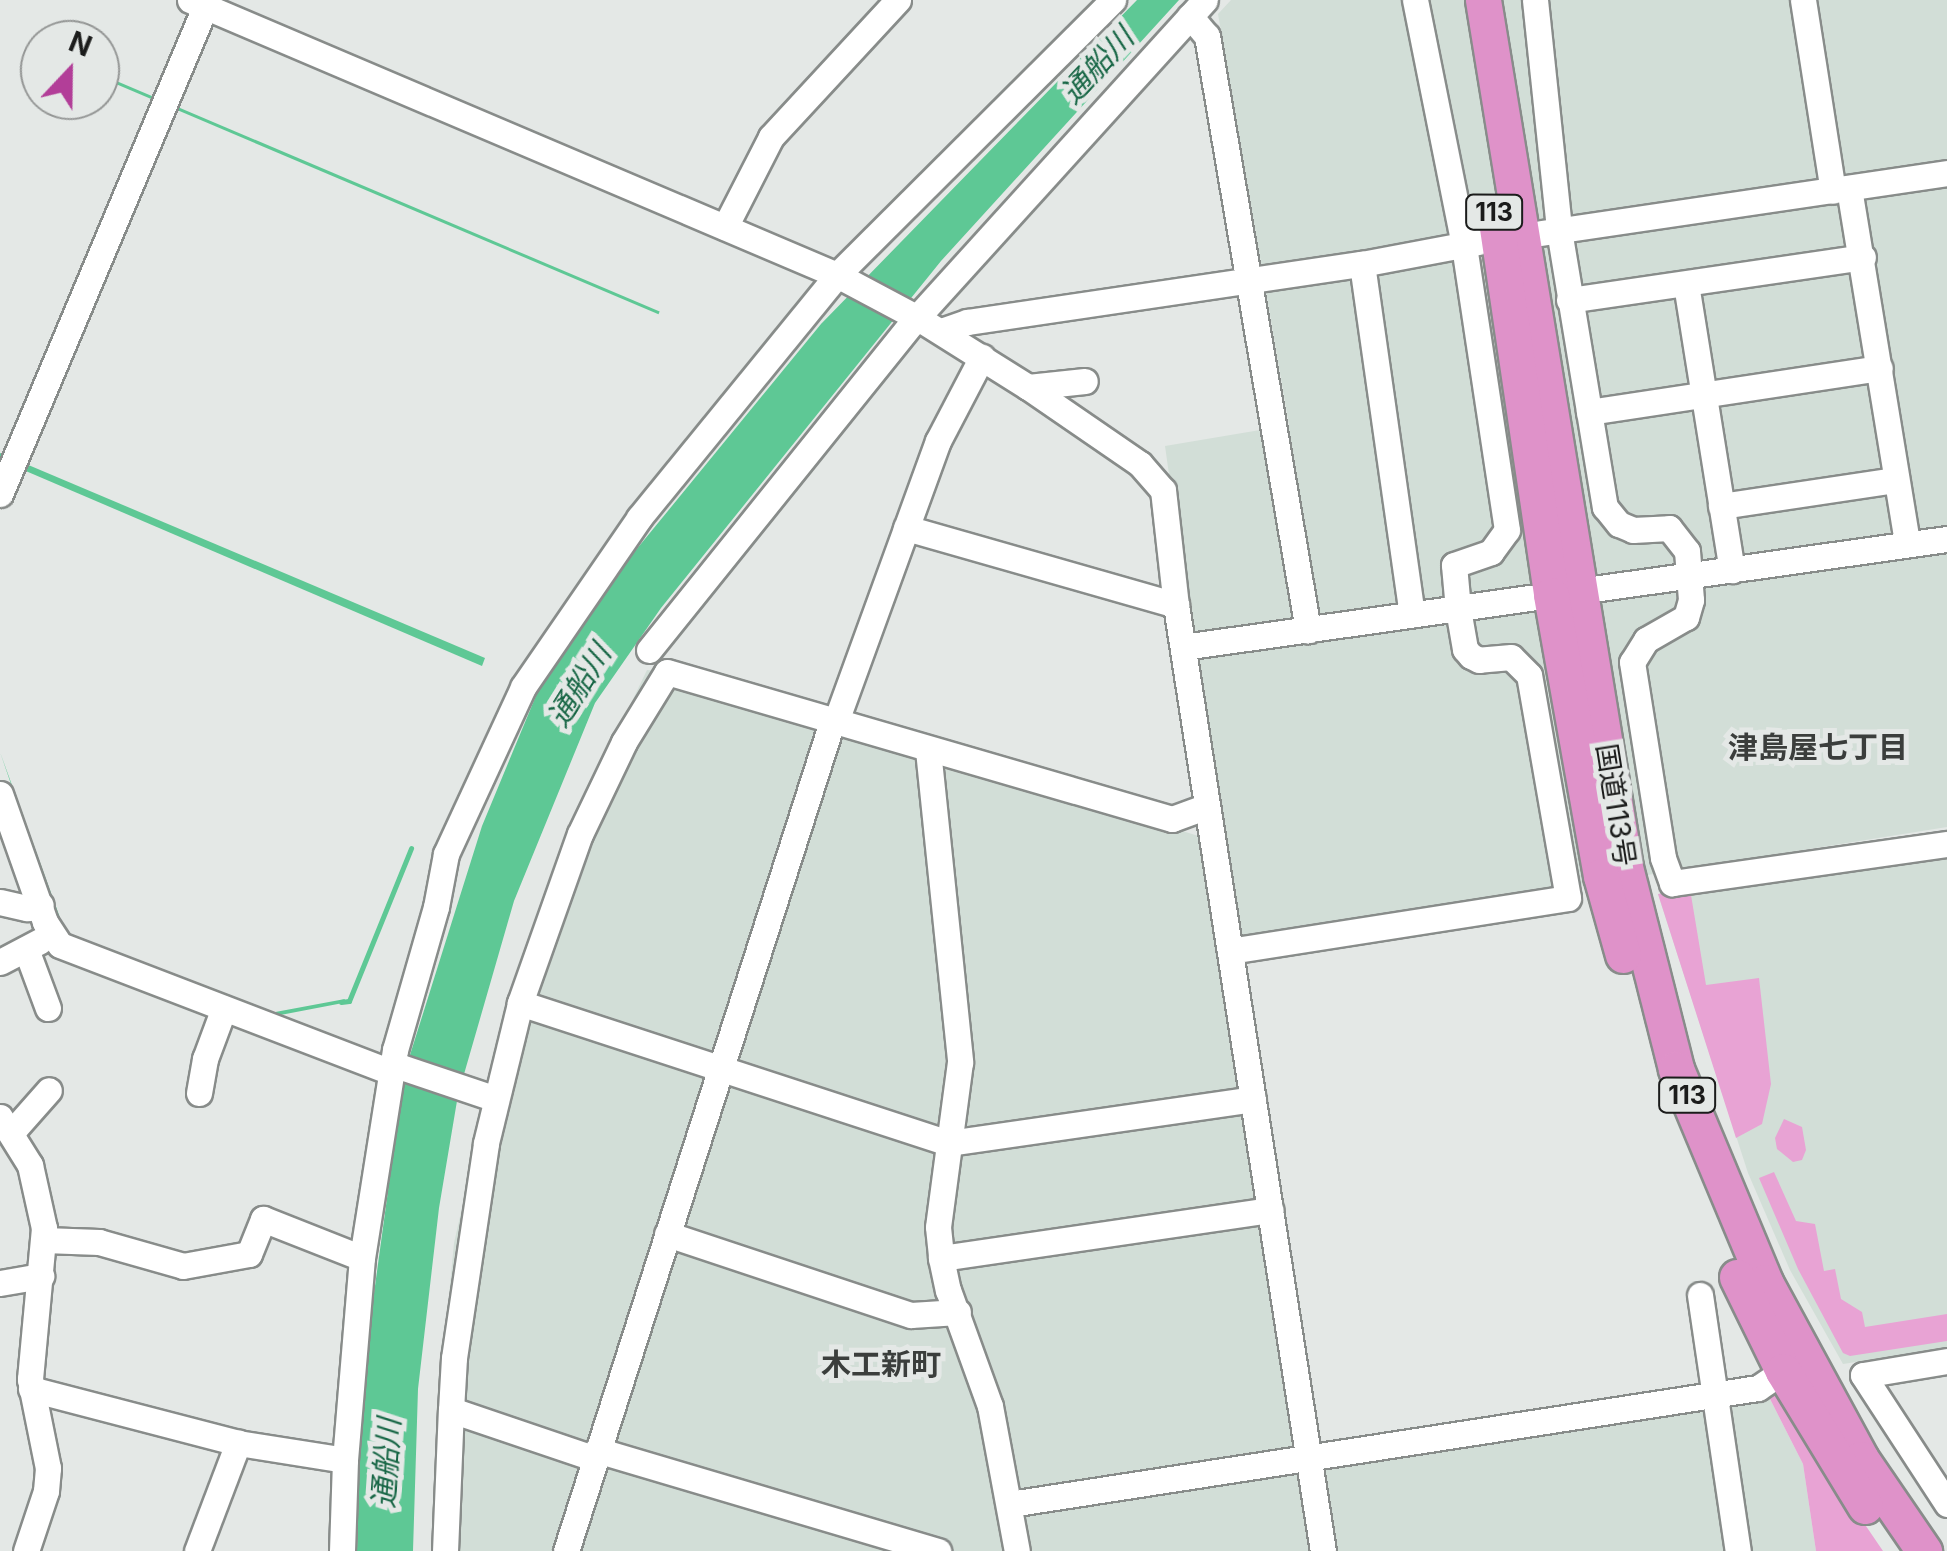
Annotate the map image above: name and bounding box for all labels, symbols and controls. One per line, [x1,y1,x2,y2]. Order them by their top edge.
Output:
north arrow [20,20,120,120]
water label: 通船川 [1053,20,1141,110]
text: N [64,24,97,64]
road number: 113 [1464,192,1524,232]
water label: 通船川 [540,637,618,733]
district label: 津島屋七丁目 [1728,729,1908,765]
street label: 国道113号 [1590,741,1642,869]
road number: 113 [1657,1075,1717,1115]
district label: 木工新町 [821,1346,941,1382]
water label: 通船川 [365,1417,407,1509]

